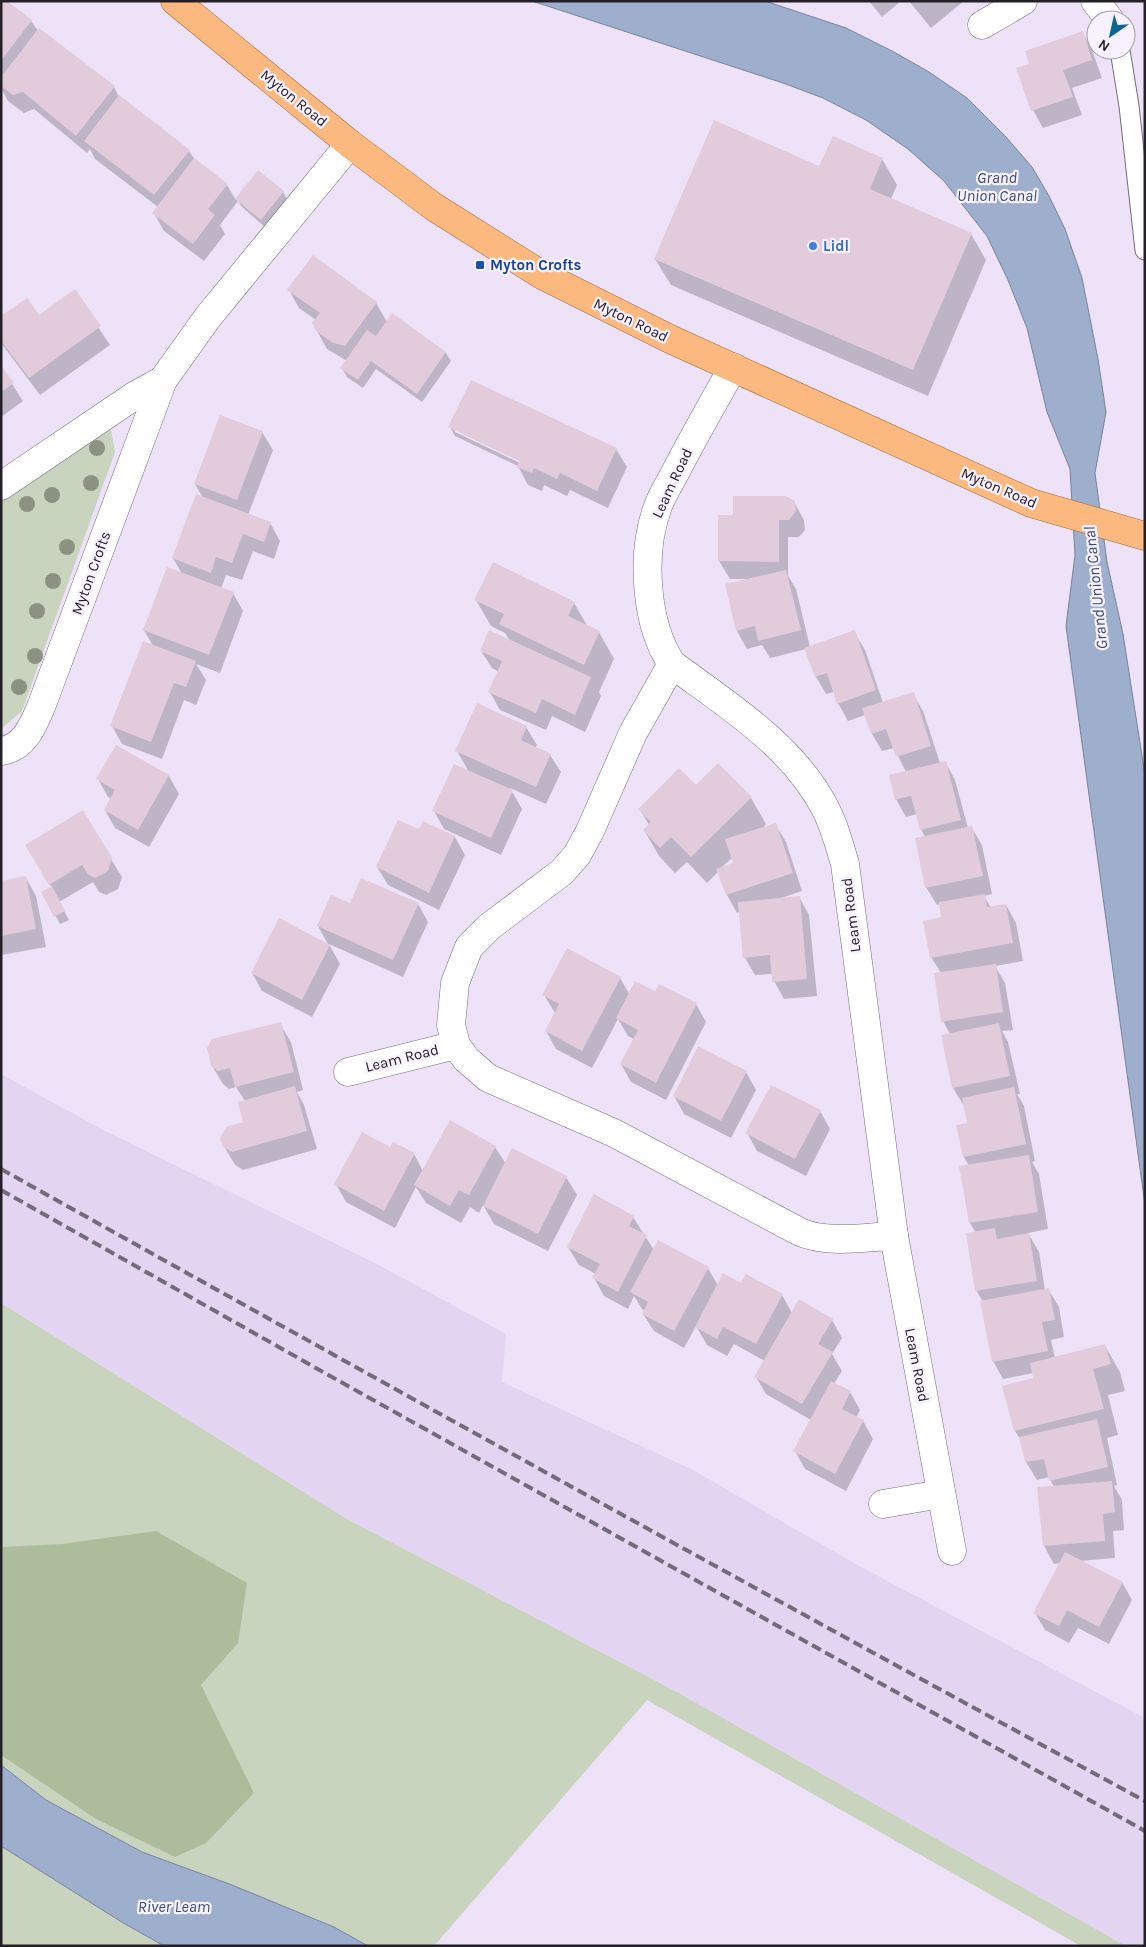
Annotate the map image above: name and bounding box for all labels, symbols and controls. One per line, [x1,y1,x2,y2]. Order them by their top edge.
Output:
north arrow [1086,10,1136,60]
text: N [1095,36,1113,55]
street label: Myton Road [257,66,331,130]
water label: Grand Union Canal [957,168,1037,205]
place label: Lidl [823,237,849,255]
marker: Lidl [807,240,819,252]
place label: Myton Crofts [490,256,582,274]
marker: Myton Crofts [474,259,486,271]
street label: Myton Road [591,294,671,346]
street label: Leam Road [648,445,696,521]
street label: Myton Road [958,464,1040,512]
water label: Grand Union Canal [1080,526,1111,650]
street label: Myton Crofts [68,529,114,617]
street label: Leam Road [837,877,865,953]
street label: Leam Road [363,1040,441,1076]
street label: Leam Road [901,1326,933,1404]
water label: River Leam [138,1897,210,1916]

